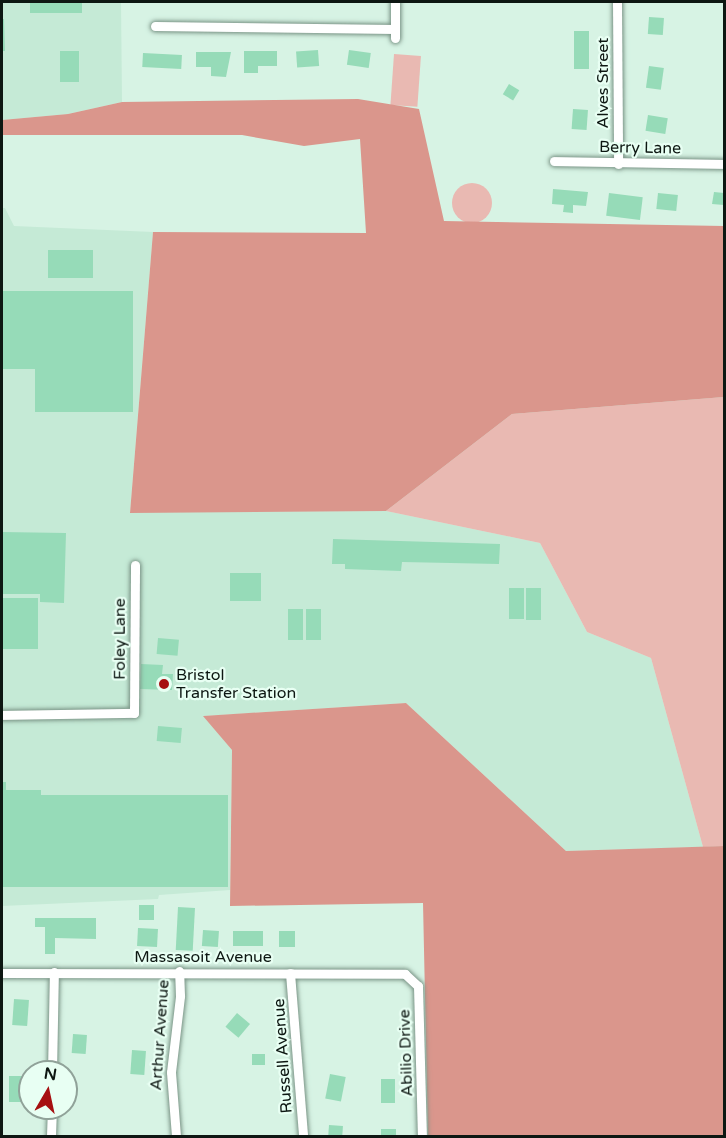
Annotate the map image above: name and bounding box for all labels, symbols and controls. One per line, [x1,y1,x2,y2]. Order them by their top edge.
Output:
street label: Alves Street [593,38,613,128]
street label: Berry Lane [599,138,681,158]
street label: Foley Lane [110,598,130,680]
place label: Bristol Transfer Station [176,665,296,703]
marker: Bristol Transfer Station [157,677,171,691]
street label: Massasoit Avenue [134,947,272,967]
street label: Arthur Avenue [147,979,173,1091]
street label: Russell Avenue [269,998,297,1114]
street label: Abilio Drive [395,1009,417,1097]
north arrow [18,1060,78,1120]
text: N [43,1063,58,1085]

